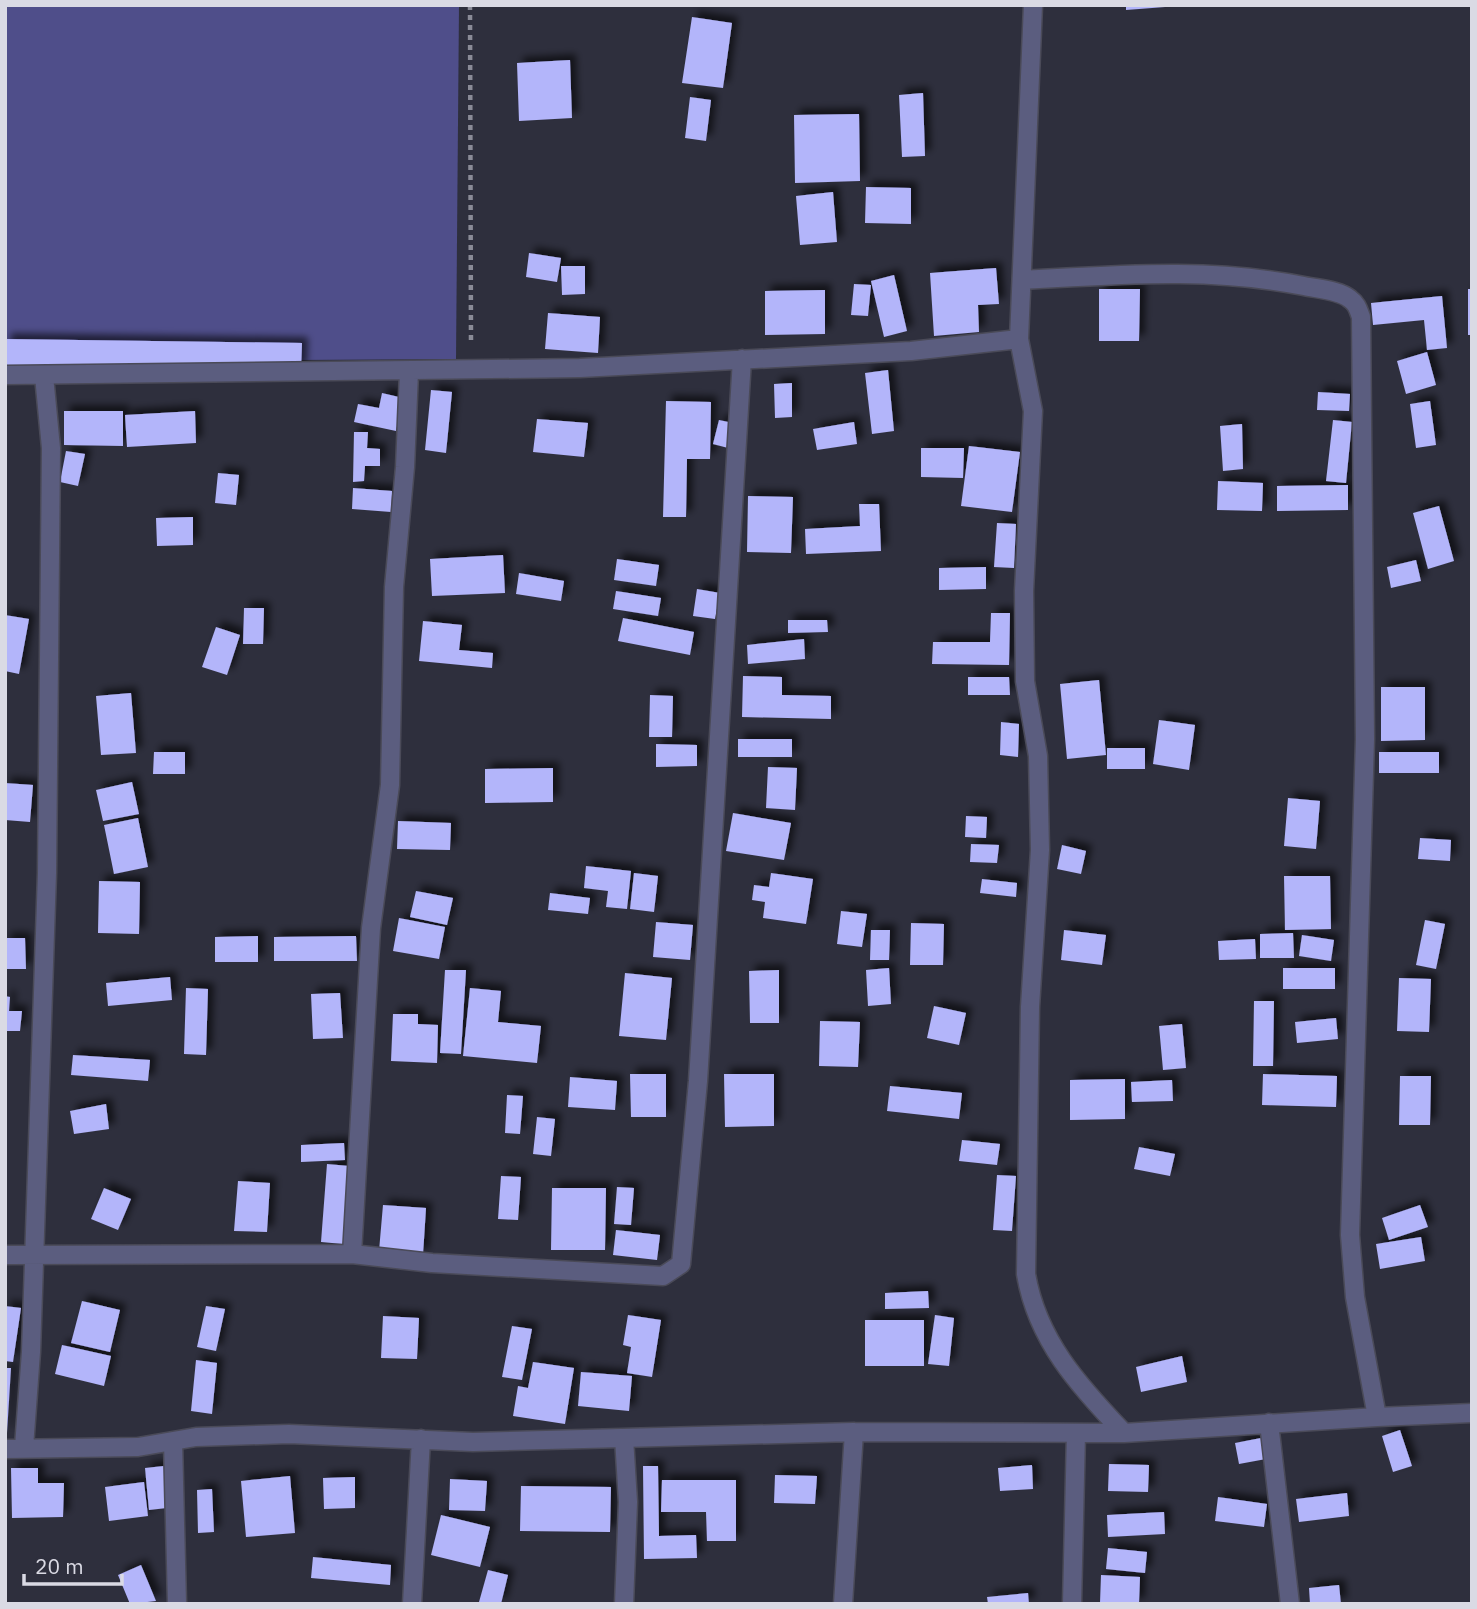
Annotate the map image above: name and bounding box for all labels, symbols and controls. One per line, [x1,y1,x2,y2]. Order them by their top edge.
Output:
scale bar [24,1542,122,1586]
text: 20 m [35,1552,84,1580]

